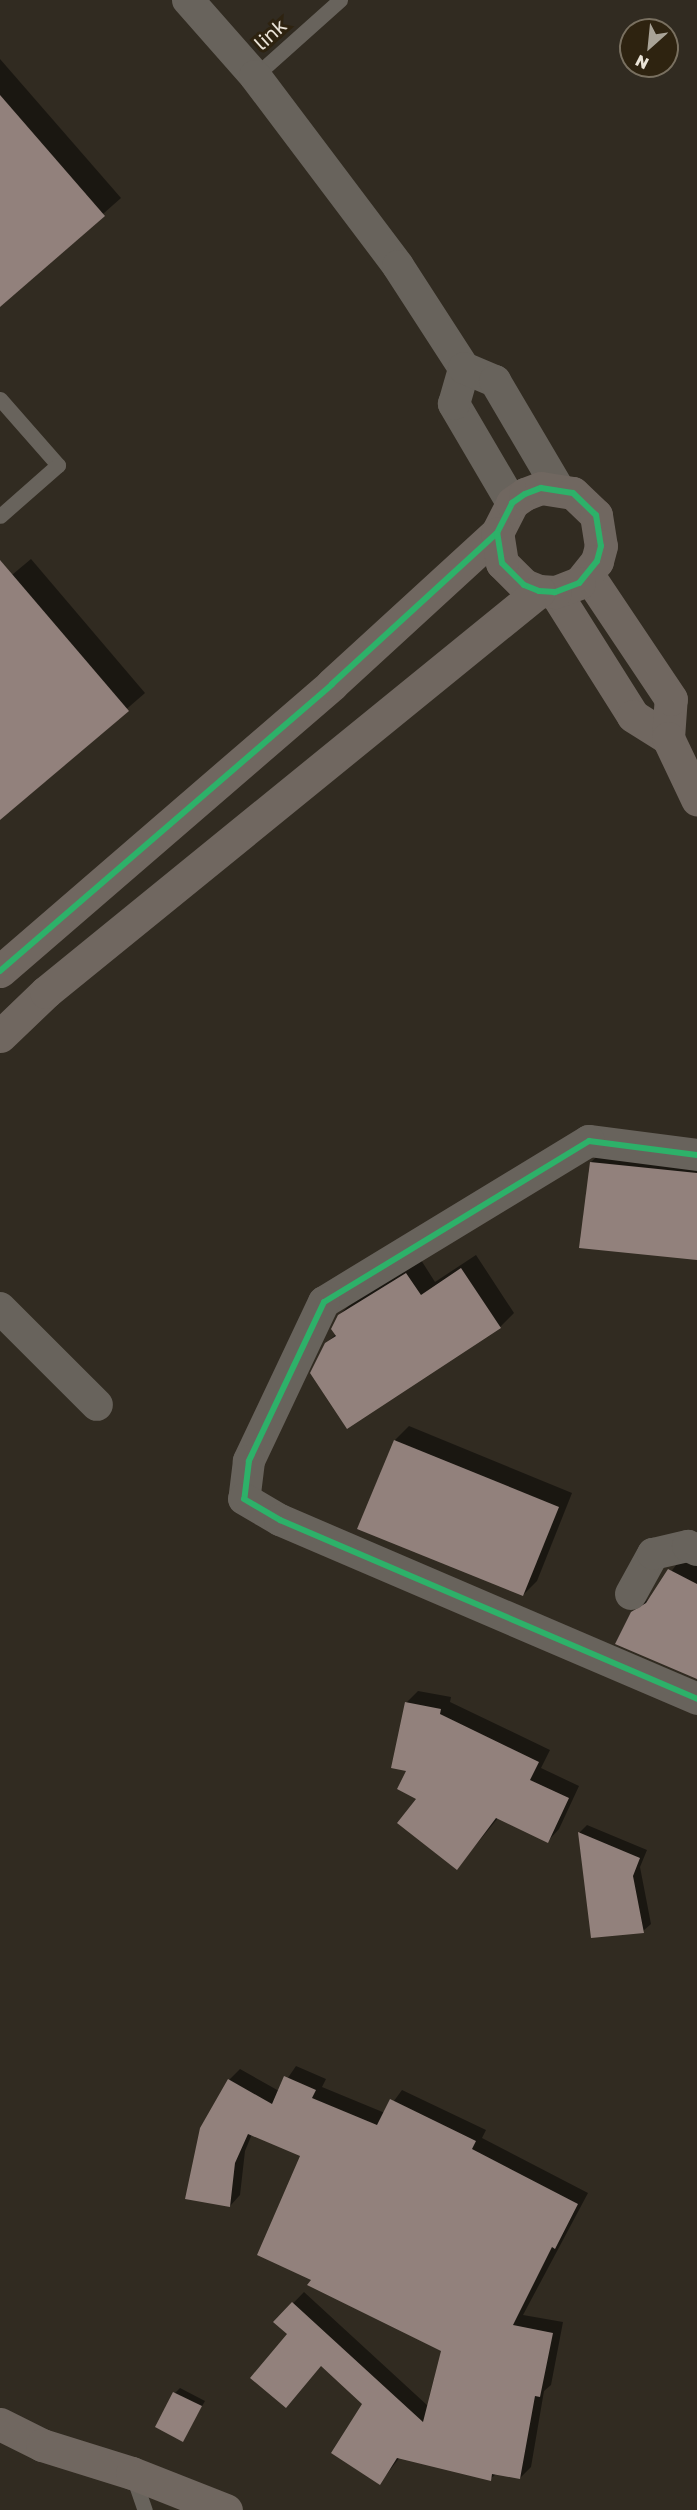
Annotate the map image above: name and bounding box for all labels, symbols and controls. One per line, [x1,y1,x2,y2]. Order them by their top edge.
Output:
street label: link [249,13,291,55]
north arrow [619,18,679,78]
text: N [632,51,652,74]

